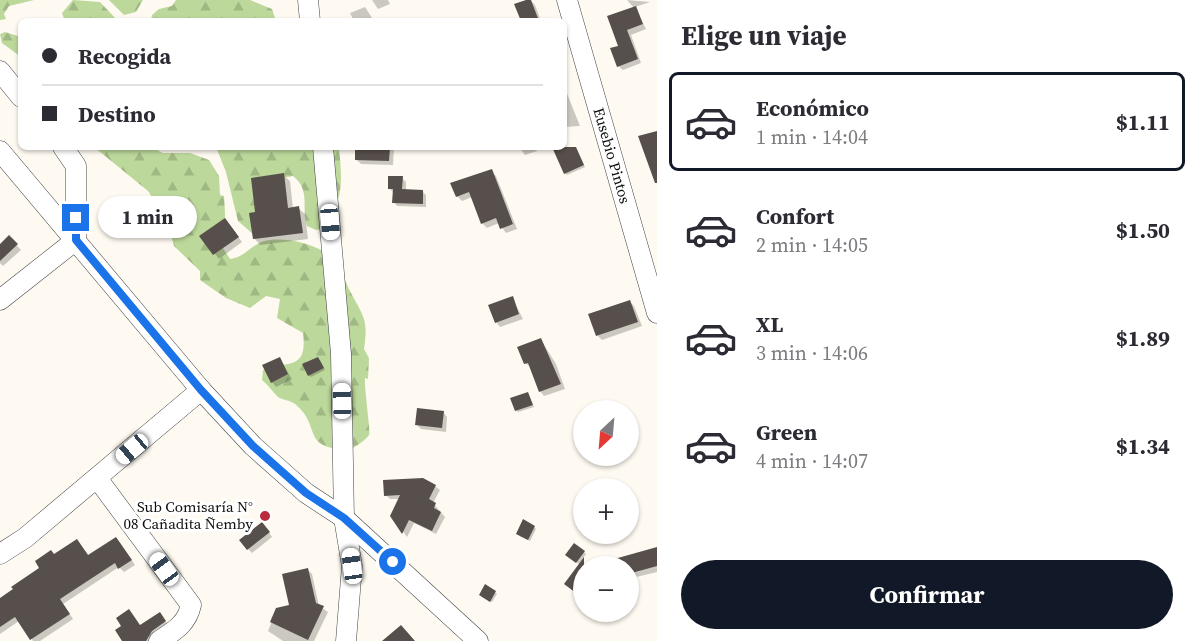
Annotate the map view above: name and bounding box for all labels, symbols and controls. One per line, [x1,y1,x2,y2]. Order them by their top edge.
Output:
text: Elige un viaje [681,17,847,54]
text: Recogida [78,41,171,71]
text: Económico [756,93,869,123]
icon: car [684,95,738,149]
text: Destino [78,99,156,129]
street label: Eusebio Pintos [589,105,636,206]
text: $1.11 [1116,107,1170,137]
text: 1 min · 14:04 [756,123,868,151]
callout: 1 min [97,197,196,239]
text: Confort [756,201,834,231]
text: 1 min [122,203,173,231]
car [319,203,341,241]
icon: car [684,203,738,257]
route end [62,204,89,231]
text: $1.50 [1116,215,1170,245]
text: 2 min · 14:05 [756,231,868,259]
text: XL [756,309,783,339]
icon: car [684,311,738,365]
text: $1.89 [1116,323,1170,353]
text: 3 min · 14:06 [756,339,868,367]
car [333,383,351,419]
north arrow [573,400,639,466]
map controls [573,400,639,622]
text: Green [756,417,817,447]
icon: car [684,419,738,473]
car [112,431,152,467]
text: $1.34 [1116,431,1170,461]
text: 4 min · 14:07 [756,447,868,475]
button: + [573,478,639,544]
place label: Sub Comisaría N° 08 Cañadita Ñemby [124,496,253,534]
marker: Sub Comisaría N° 08 Cañadita Ñemby [258,509,272,523]
car [341,547,363,585]
route start [379,548,406,575]
car [146,549,182,589]
button: − [573,556,639,622]
button: Confirmar [681,560,1173,629]

